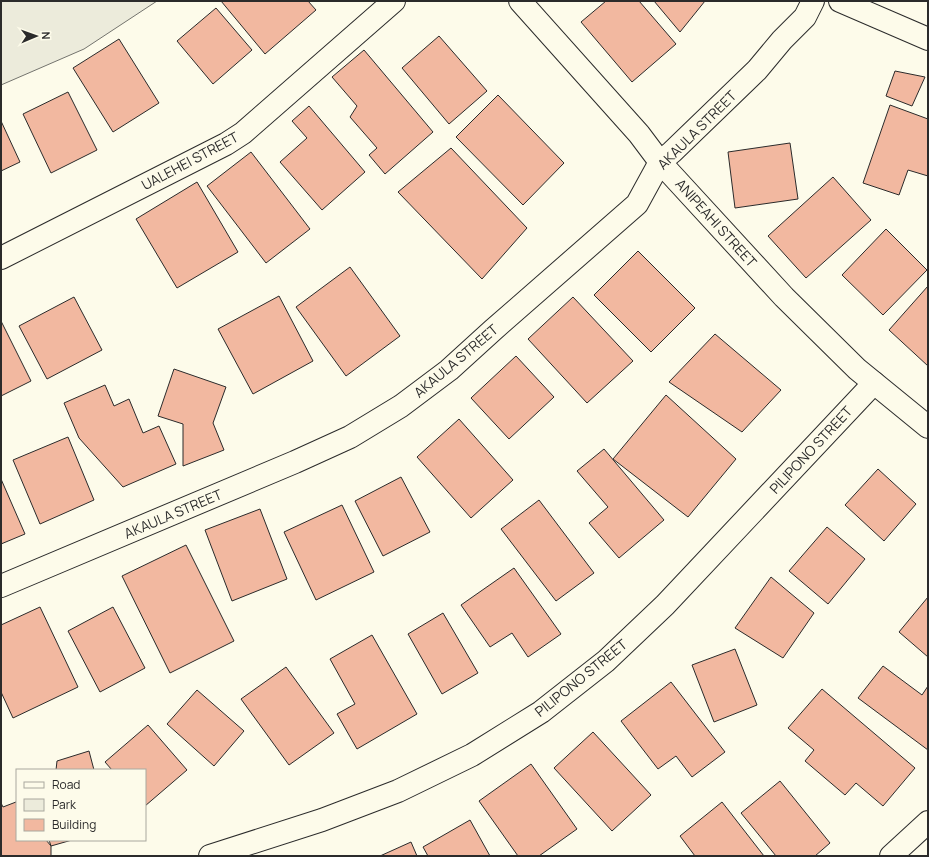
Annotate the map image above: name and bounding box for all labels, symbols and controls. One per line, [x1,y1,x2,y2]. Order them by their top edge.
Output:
north arrow [16,16,56,56]
text: N [39,31,54,40]
street label: AKAULA STREET [653,86,741,173]
street label: UALEHEI STREET [138,127,242,194]
street label: ANIPEAHI STREET [672,174,762,271]
street label: AKAULA STREET [410,319,502,401]
street label: PILIPONO STREET [765,401,857,498]
street label: AKAULA STREET [121,484,225,543]
street label: PILIPONO STREET [531,634,631,721]
legend [16,769,146,841]
text: Road [52,776,80,793]
text: Park [52,796,77,813]
text: Building [52,816,96,833]

